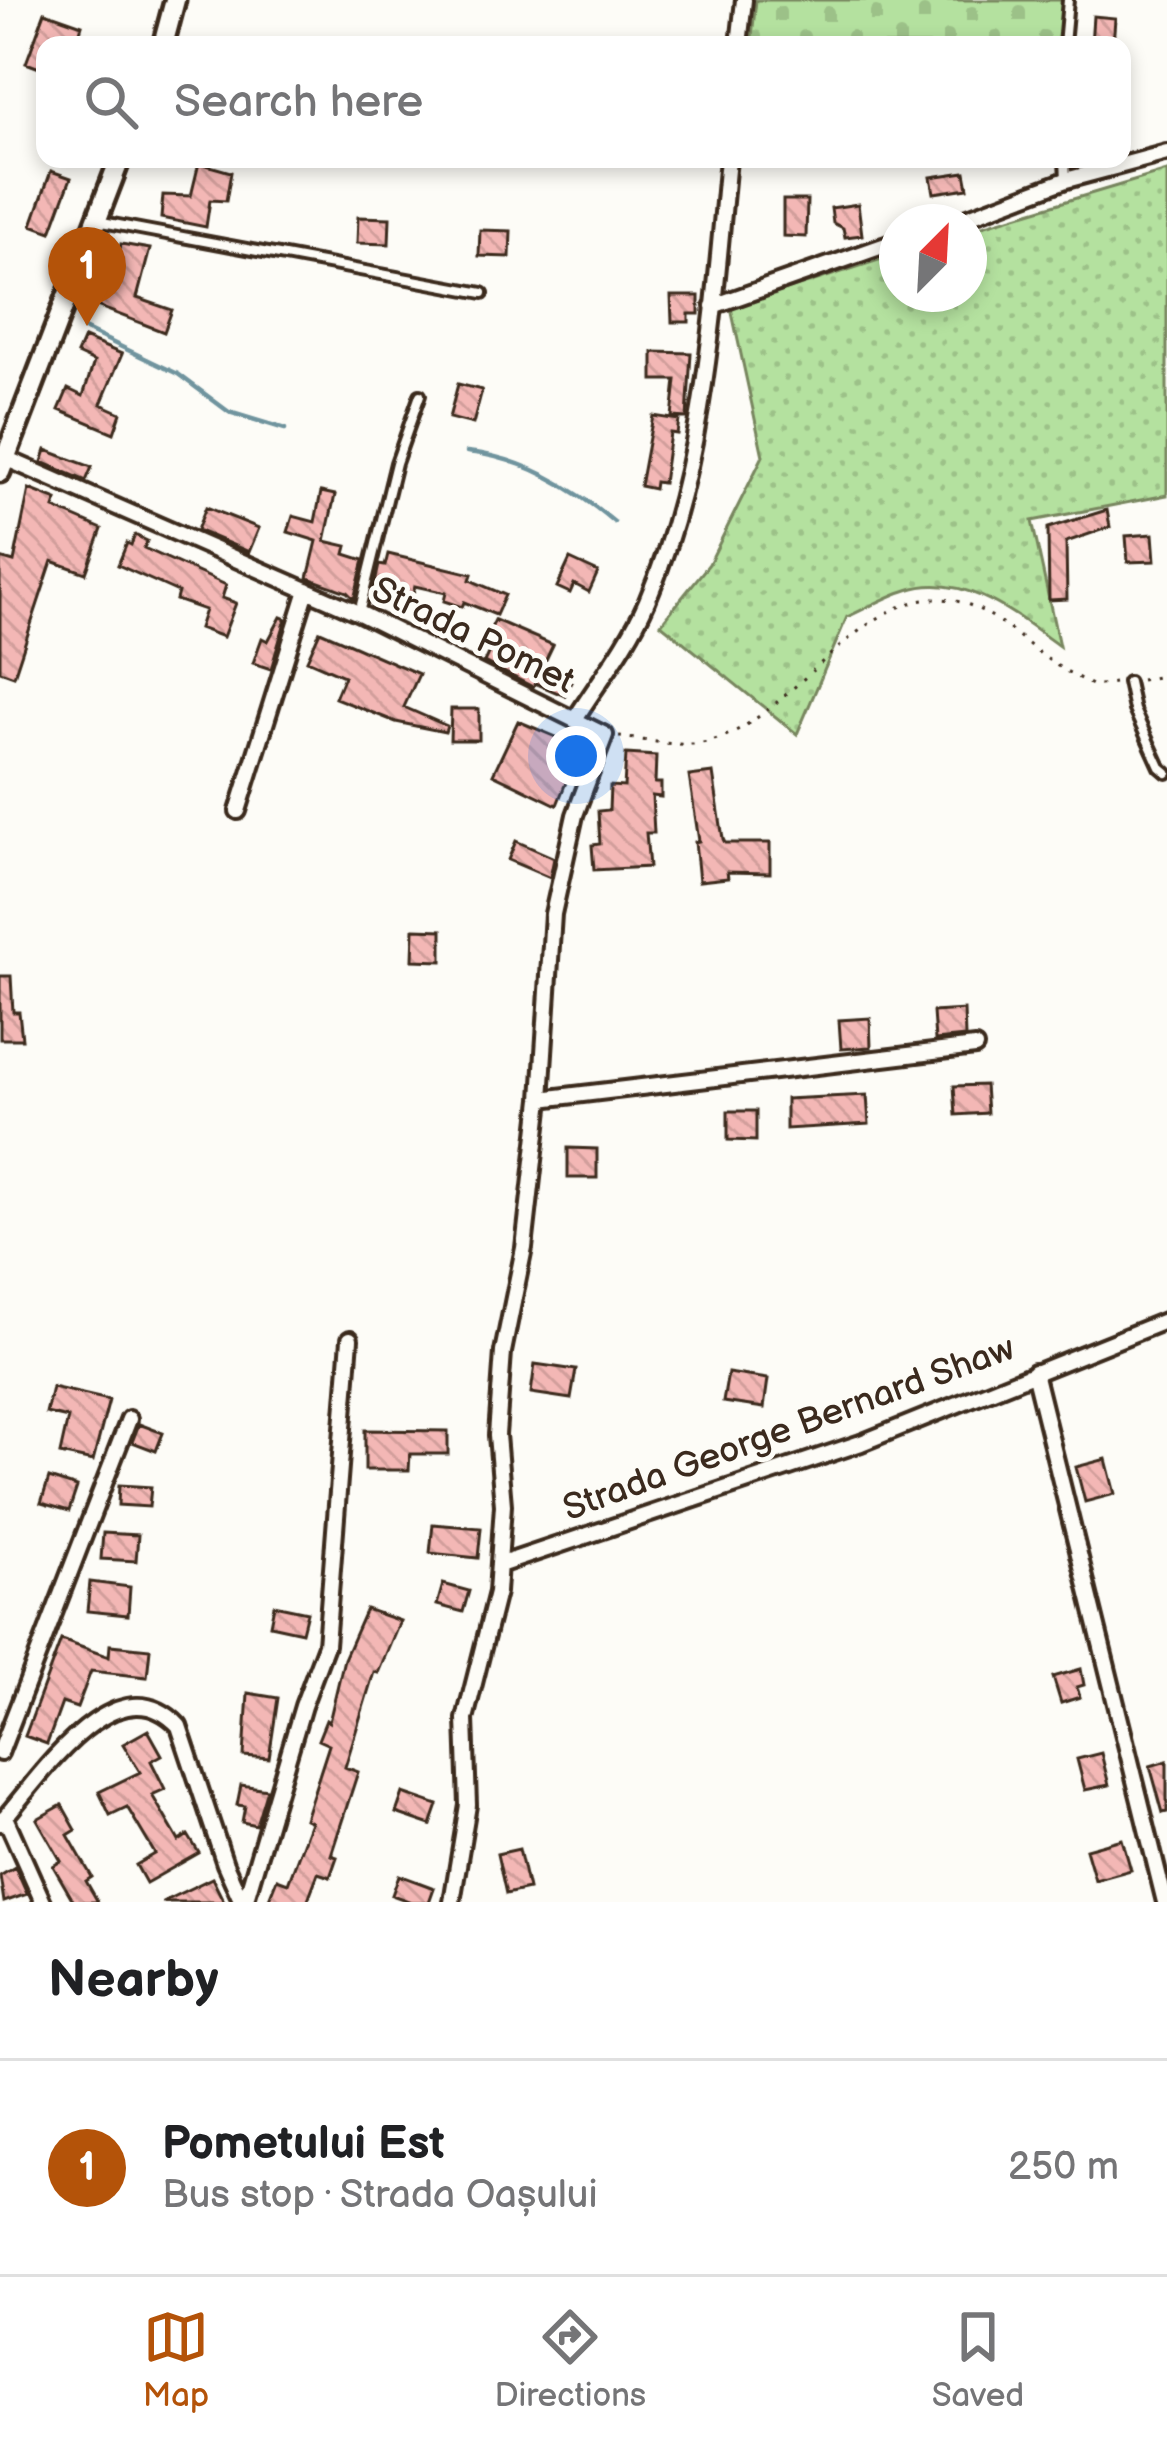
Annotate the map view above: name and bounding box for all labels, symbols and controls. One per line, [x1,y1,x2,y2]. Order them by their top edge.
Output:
search box [36,36,1131,168]
icon: search [78,69,144,135]
text: Search here [174,75,423,130]
north arrow [879,204,987,312]
pin: 1 [48,227,126,326]
street label: Strada Pomet [365,568,581,704]
your location [546,726,606,786]
street label: Strada George Bernard Shaw [558,1327,1020,1531]
text: Nearby [48,1950,219,2011]
text: Pometului Est [162,2117,444,2172]
text: 1 [79,2144,95,2191]
text: 250 m [1008,2144,1119,2191]
text: Bus stop · Strada Oașului [162,2172,598,2219]
tab: Map [143,2304,209,2416]
tab: Directions [494,2304,646,2416]
tab: Saved [932,2304,1024,2416]

